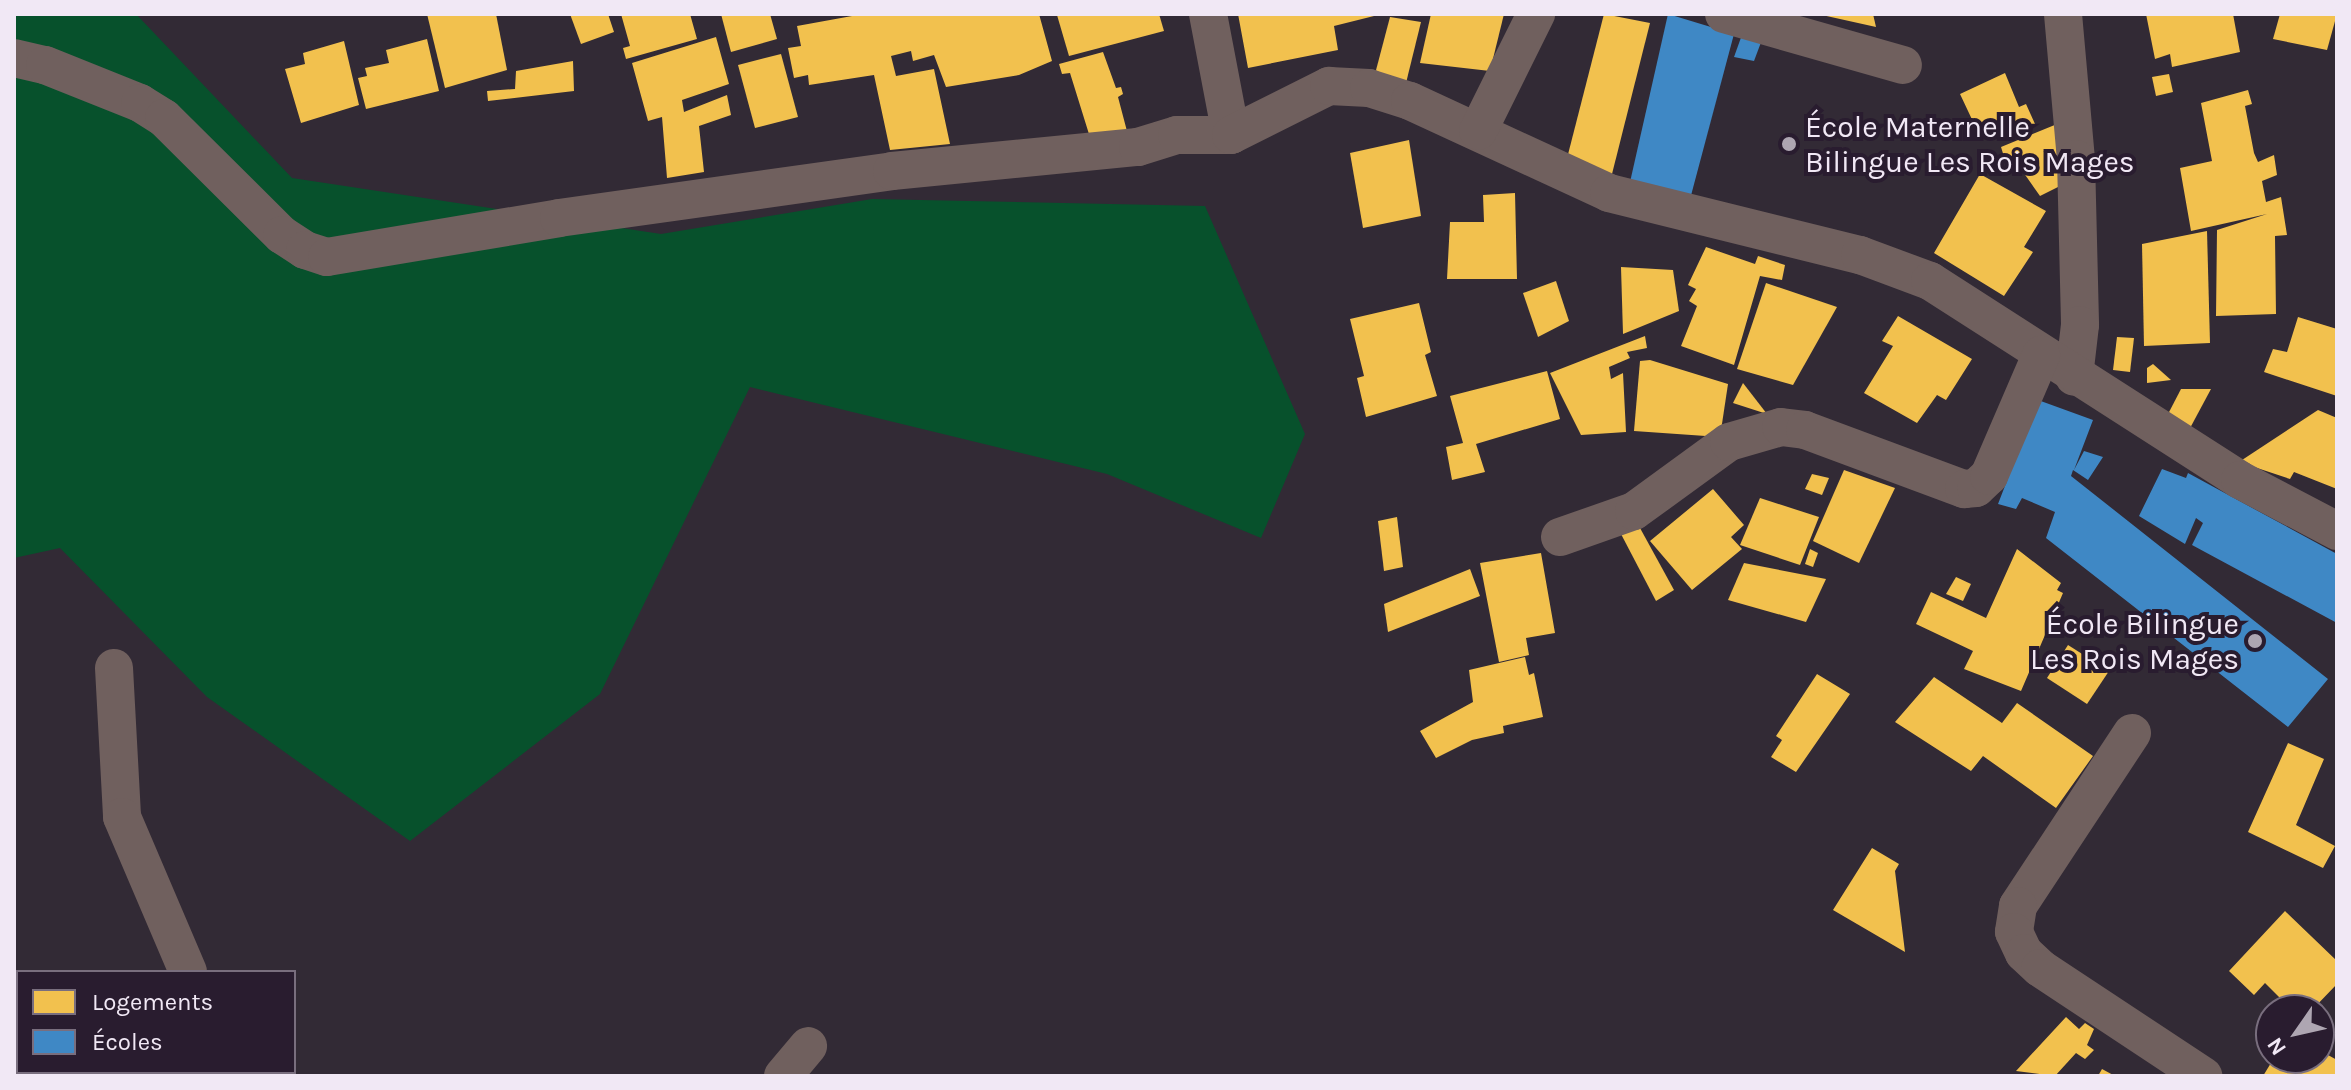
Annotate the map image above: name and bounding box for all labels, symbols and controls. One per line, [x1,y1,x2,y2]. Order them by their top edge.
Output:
place label: École Maternelle Bilingue Les Rois Mages [1805,109,2135,180]
marker: École Maternelle Bilingue Les Rois Mages [1780,135,1798,153]
place label: École Bilingue Les Rois Mages [2030,606,2239,676]
marker: École Bilingue Les Rois Mages [2246,632,2264,650]
legend [16,970,296,1074]
text: Logements [92,988,213,1016]
north arrow [2255,994,2335,1074]
text: Écoles [92,1028,163,1056]
text: N [2262,1032,2292,1060]

